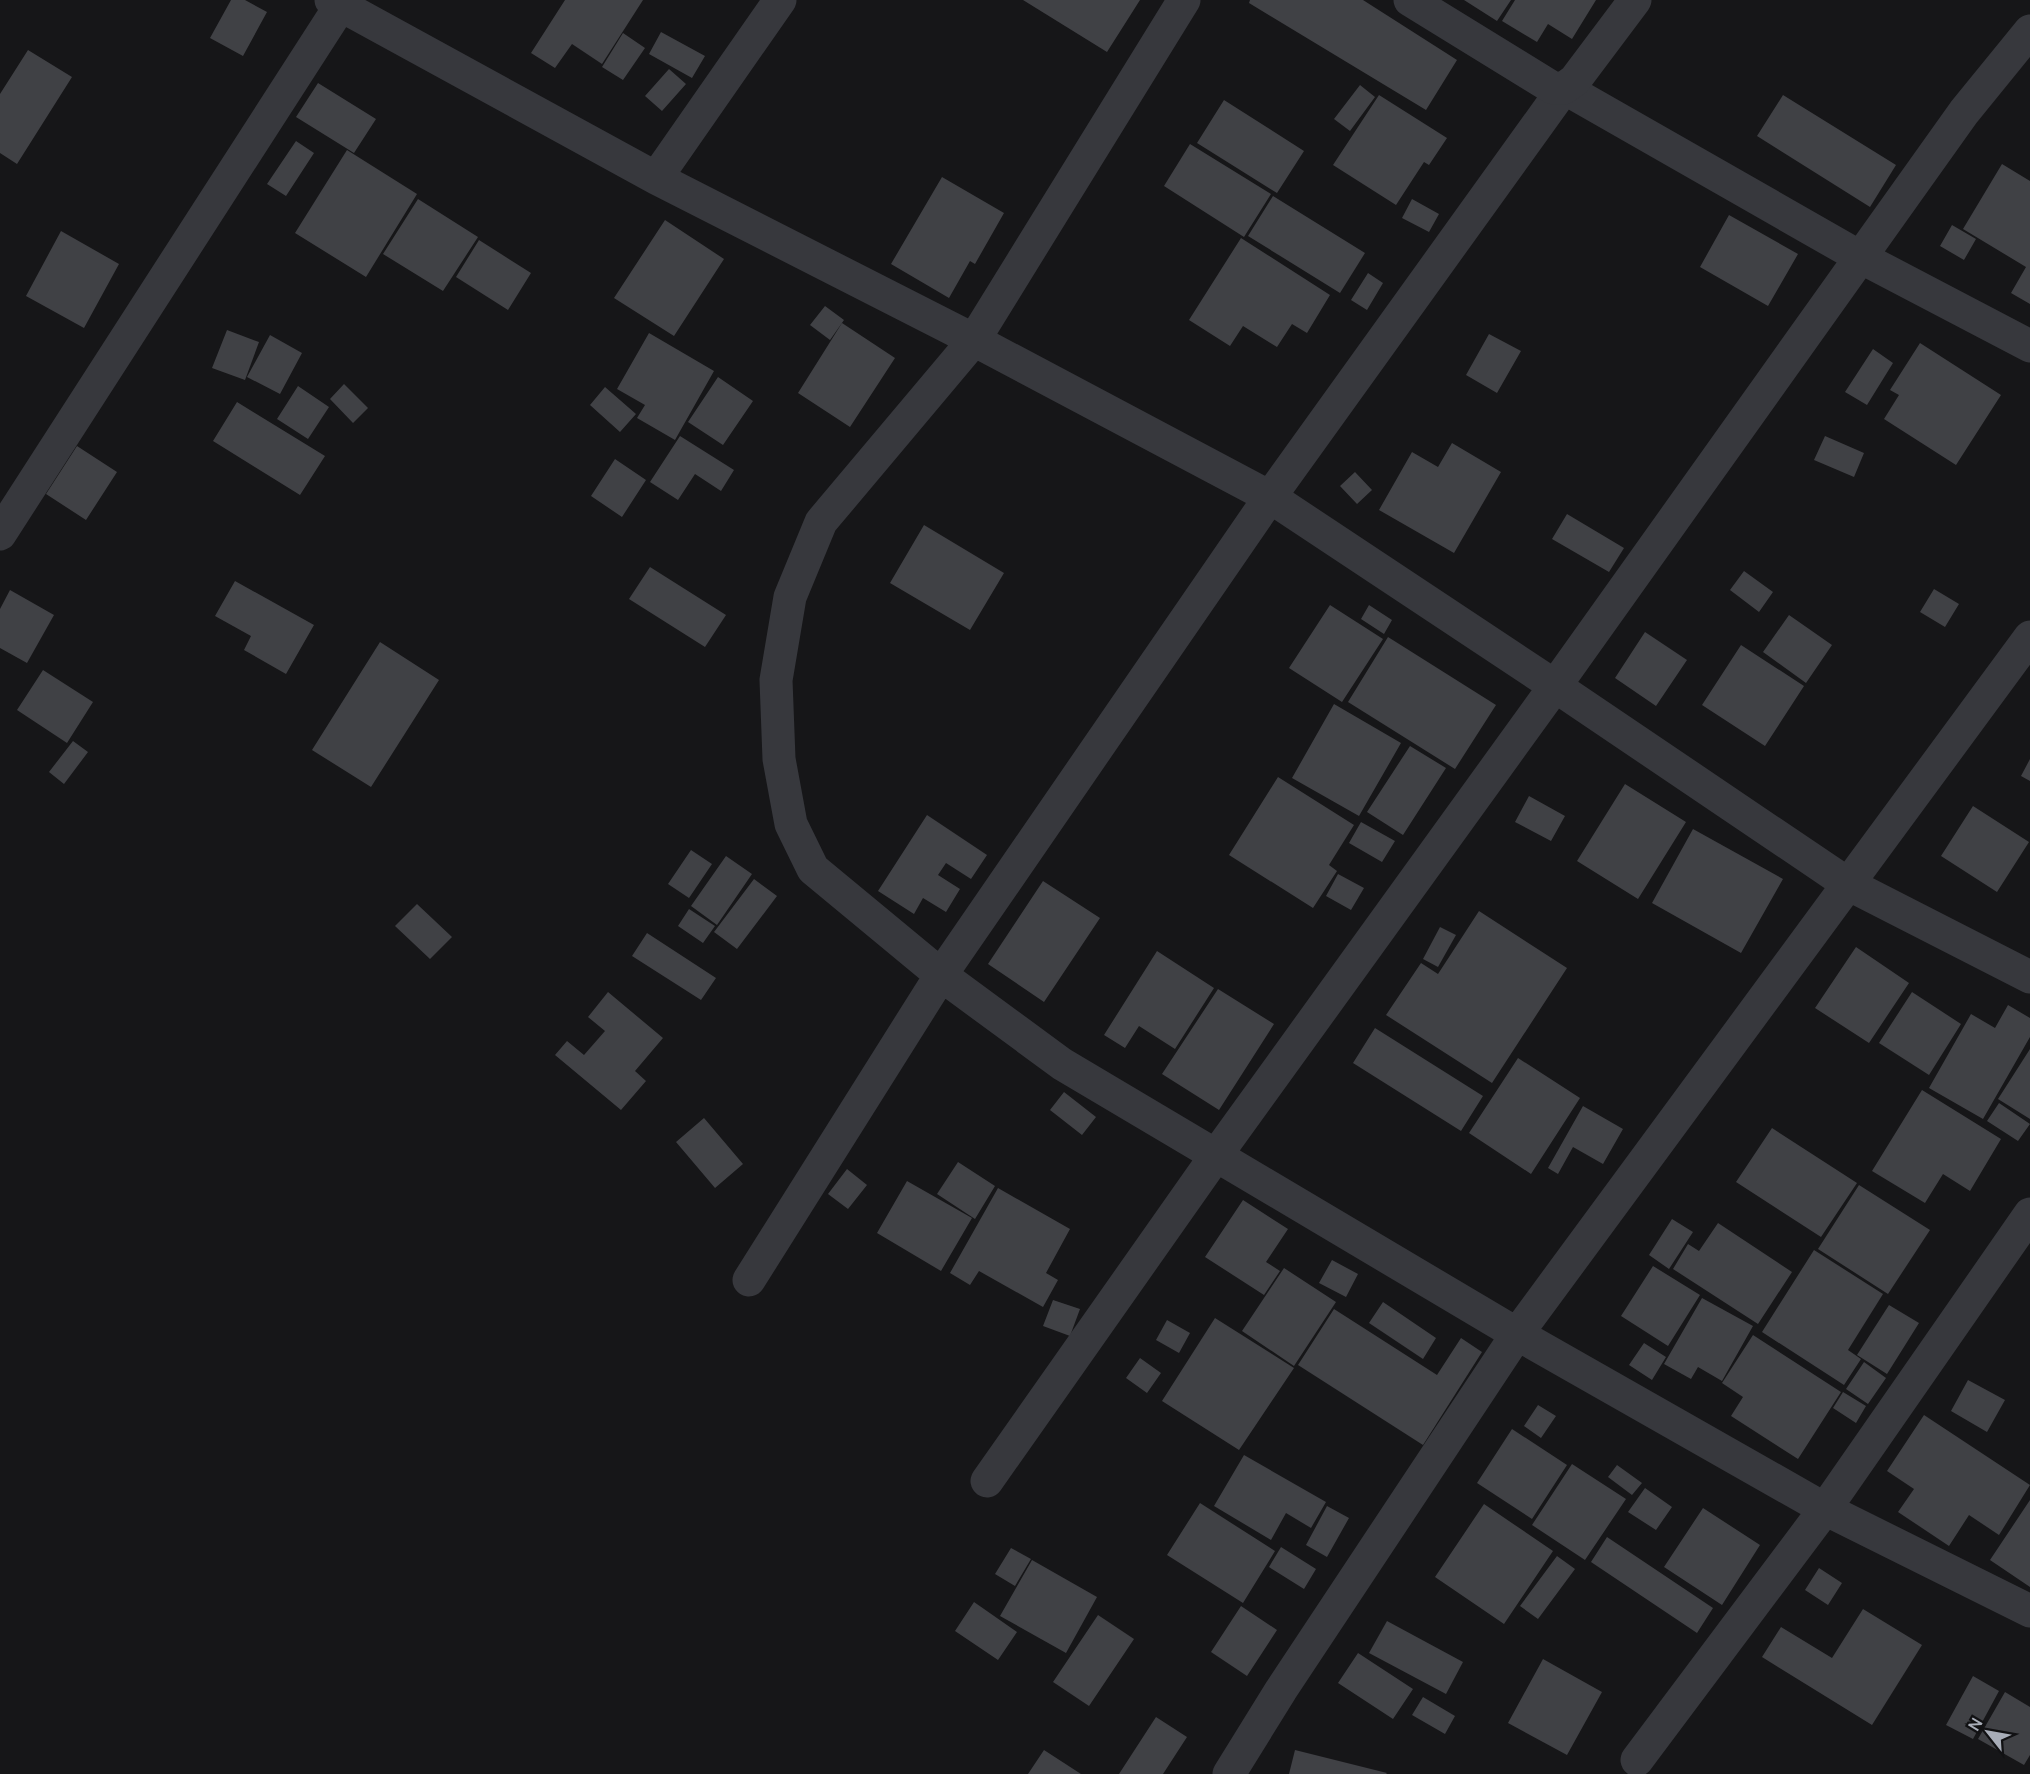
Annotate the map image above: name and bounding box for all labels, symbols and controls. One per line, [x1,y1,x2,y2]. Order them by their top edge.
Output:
north arrow [1958,1702,2018,1762]
text: N [1963,1714,1988,1735]

